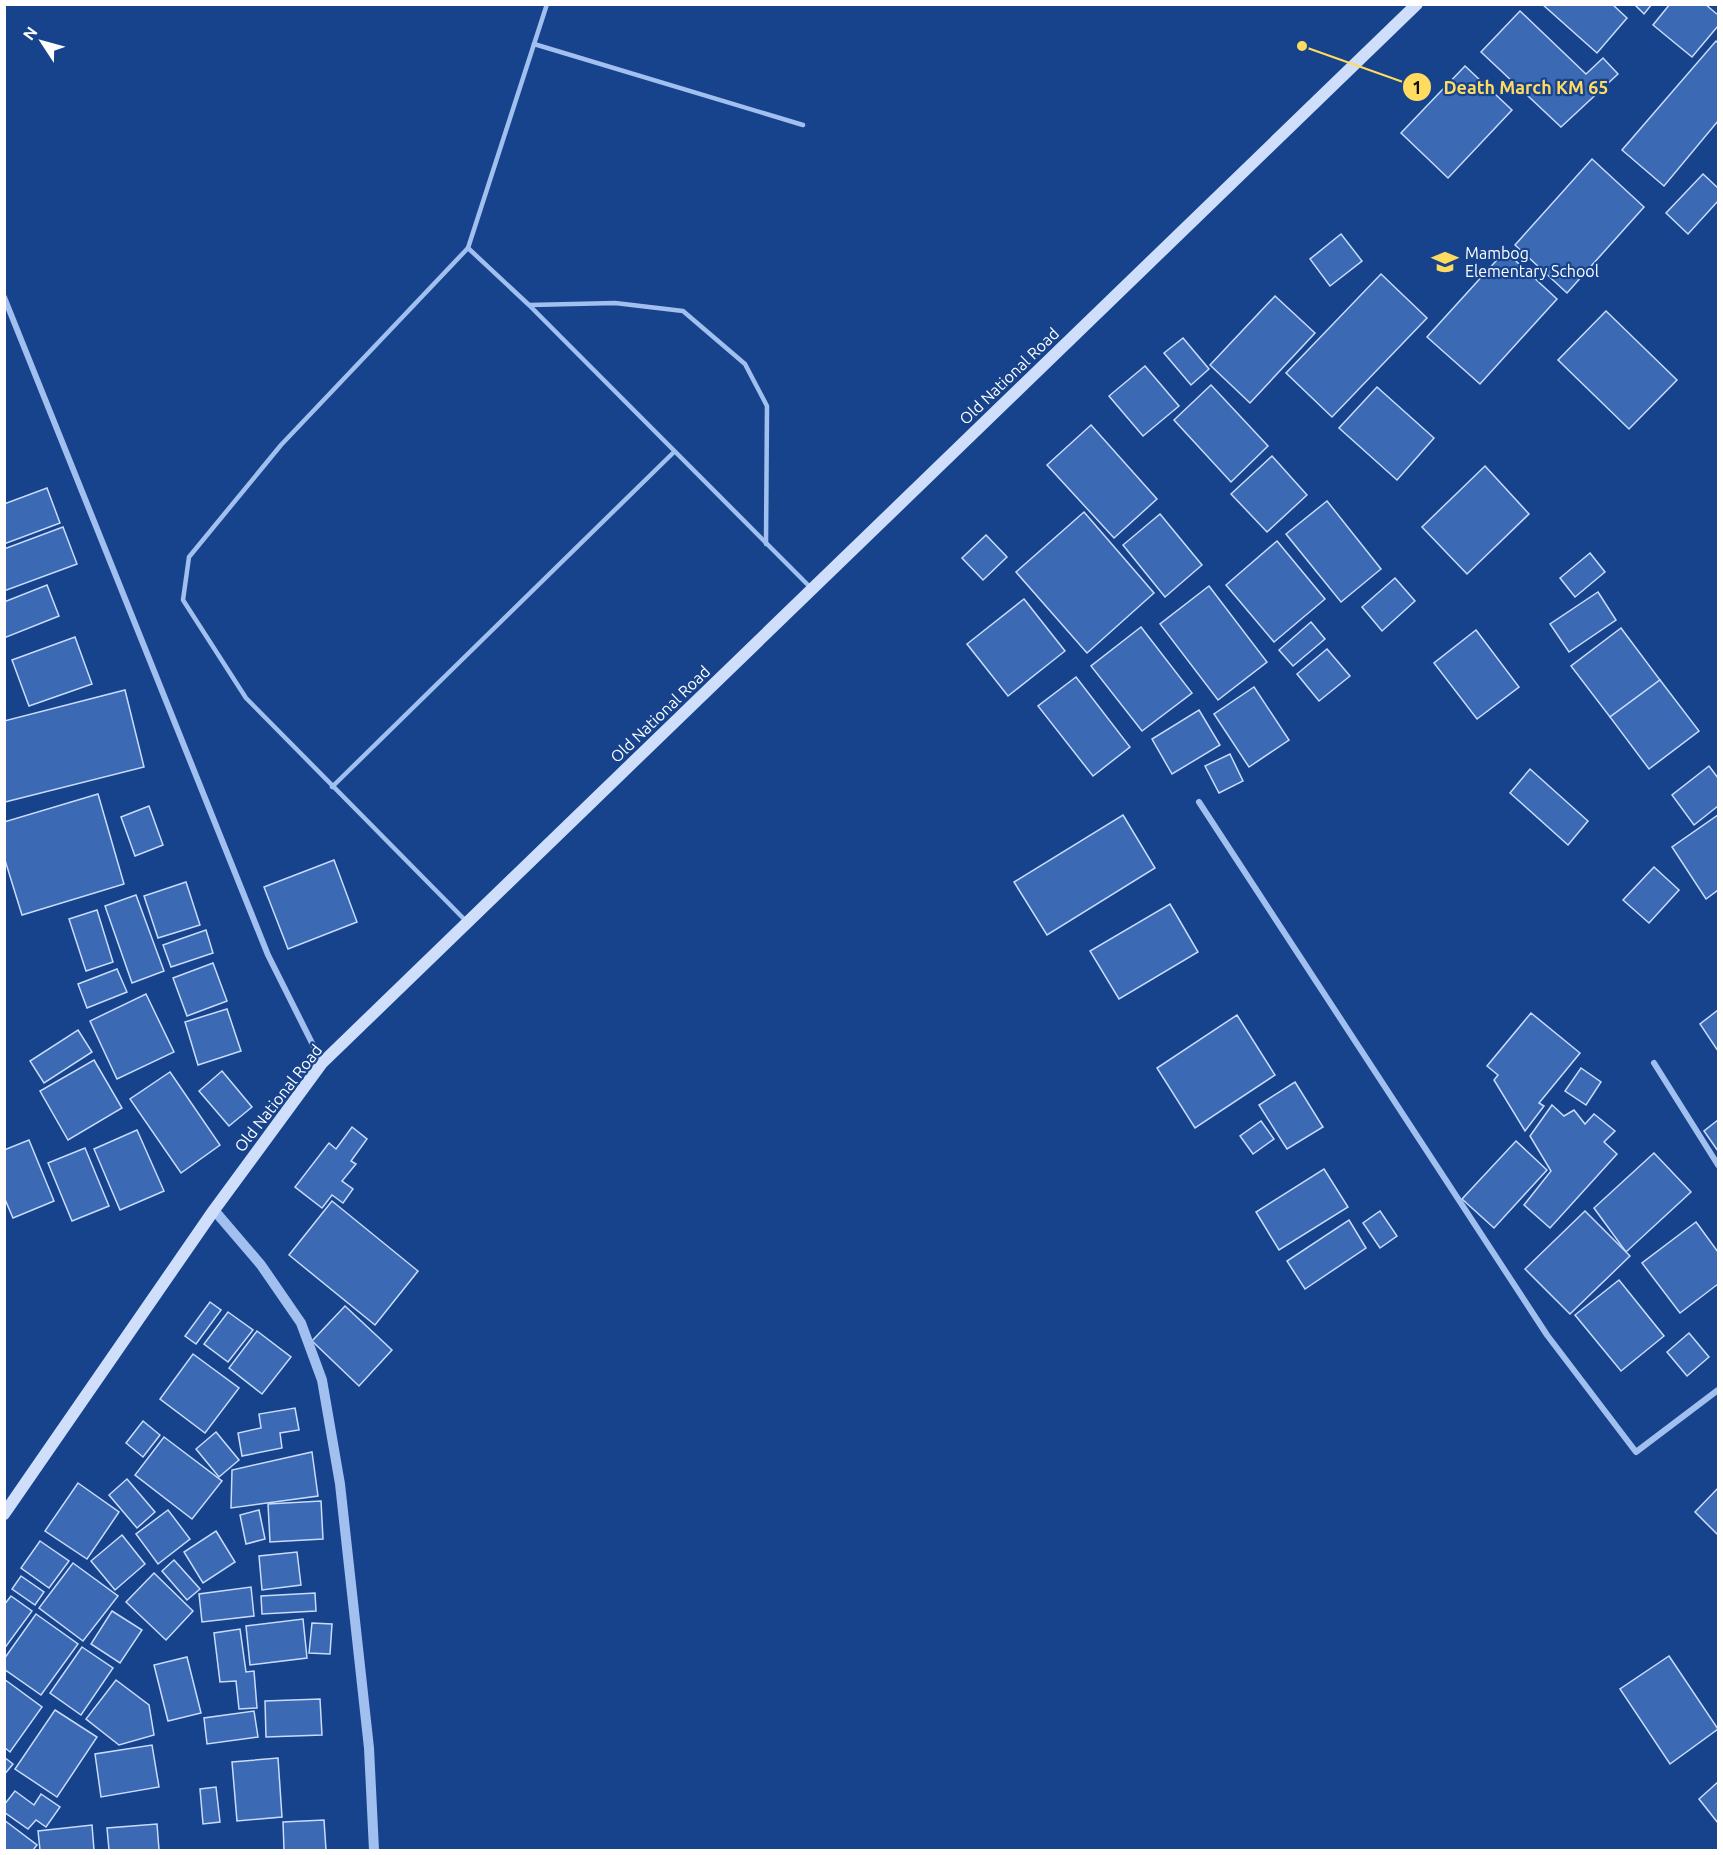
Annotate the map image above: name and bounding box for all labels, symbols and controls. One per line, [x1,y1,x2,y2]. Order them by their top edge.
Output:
north arrow [12,12,72,72]
text: N [19,23,41,43]
callout: Death March KM 65 [1402,69,1621,105]
text: 1 [1412,77,1422,97]
text: Death March KM 65 [1443,77,1609,97]
place label: Mambog Elementary School [1465,244,1599,280]
school or university icon: Mambog Elementary School [1430,247,1460,277]
street label: Old National Road [956,324,1062,428]
street label: Old National Road [607,662,713,766]
street label: Old National Road [231,1041,325,1155]

